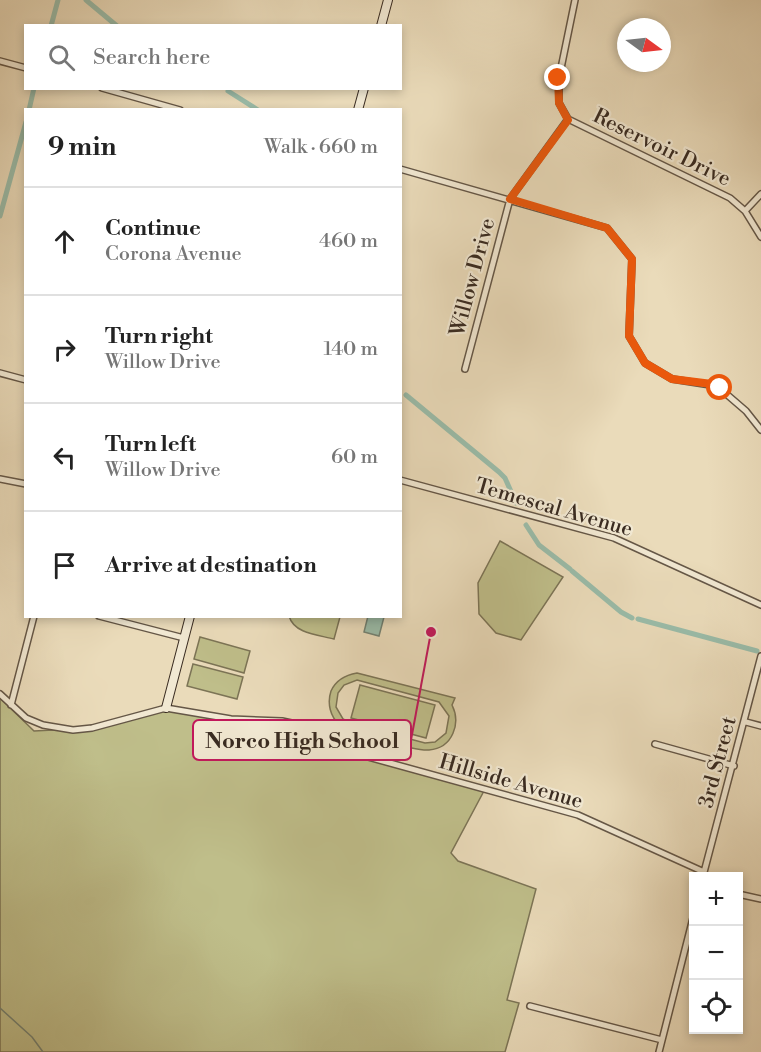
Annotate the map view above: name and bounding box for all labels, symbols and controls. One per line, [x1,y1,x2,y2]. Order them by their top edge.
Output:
north arrow [617,18,671,72]
search box [24,24,402,90]
icon: search [45,41,78,74]
text: Search here [93,44,210,71]
route end [544,64,570,90]
street label: Reservoir Drive [588,103,735,193]
text: 9 min [48,131,116,163]
text: Walk · 660 m [264,135,378,160]
text: Continue [105,215,201,242]
street label: Willow Drive [444,215,501,340]
icon: ahead [48,225,81,258]
text: 460 m [319,229,378,254]
text: Corona Avenue [105,242,242,267]
text: Turn right [105,323,213,350]
icon: right [48,333,81,366]
text: 140 m [323,337,378,362]
text: Willow Drive [105,350,221,375]
route start [706,374,732,400]
text: Turn left [105,431,196,458]
icon: left [48,441,81,474]
text: 60 m [331,445,378,470]
text: Willow Drive [105,458,221,483]
street label: Temescal Avenue [472,473,635,543]
icon: arrive [48,549,81,582]
text: Arrive at destination [105,552,317,579]
street label: 3rd Street [693,713,743,811]
callout: Norco High School [193,720,411,760]
text: Norco High School [205,728,399,755]
street label: Hillside Avenue [436,749,586,815]
map controls [689,872,743,1034]
button: + [689,872,743,926]
button: − [689,926,743,980]
button: locate [689,980,743,1034]

